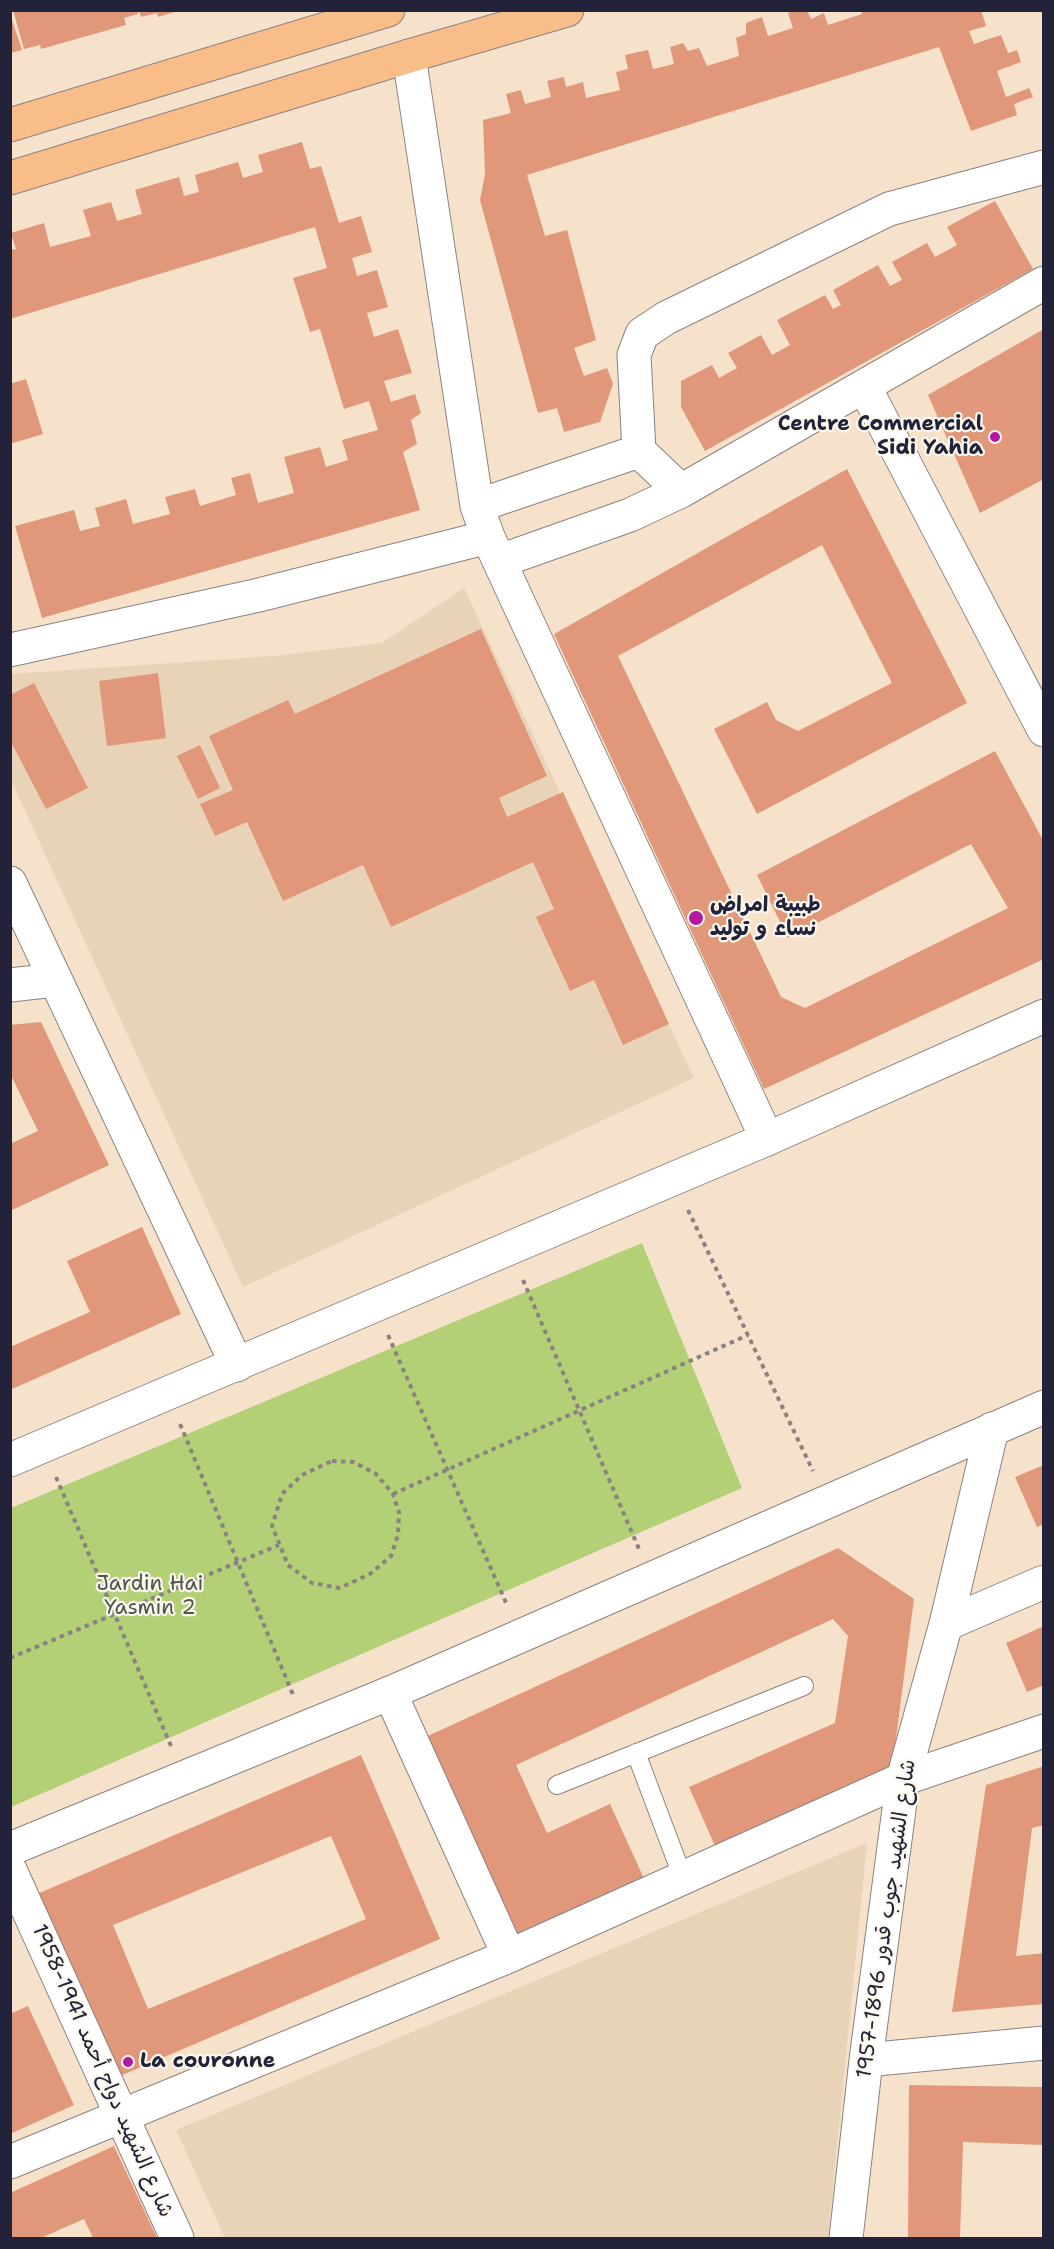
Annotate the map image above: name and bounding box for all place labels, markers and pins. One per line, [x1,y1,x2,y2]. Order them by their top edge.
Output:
place label: Centre Commercial Sidi Yahia [778,412,983,462]
marker: Centre Commercial Sidi Yahia [988,430,1002,444]
place label: طبيبة امراض نساء و توليد [710,893,821,943]
marker: طبيبة امراض نساء و توليد [687,909,705,927]
place label: La couronne [140,2049,275,2075]
marker: La couronne [121,2055,135,2069]

